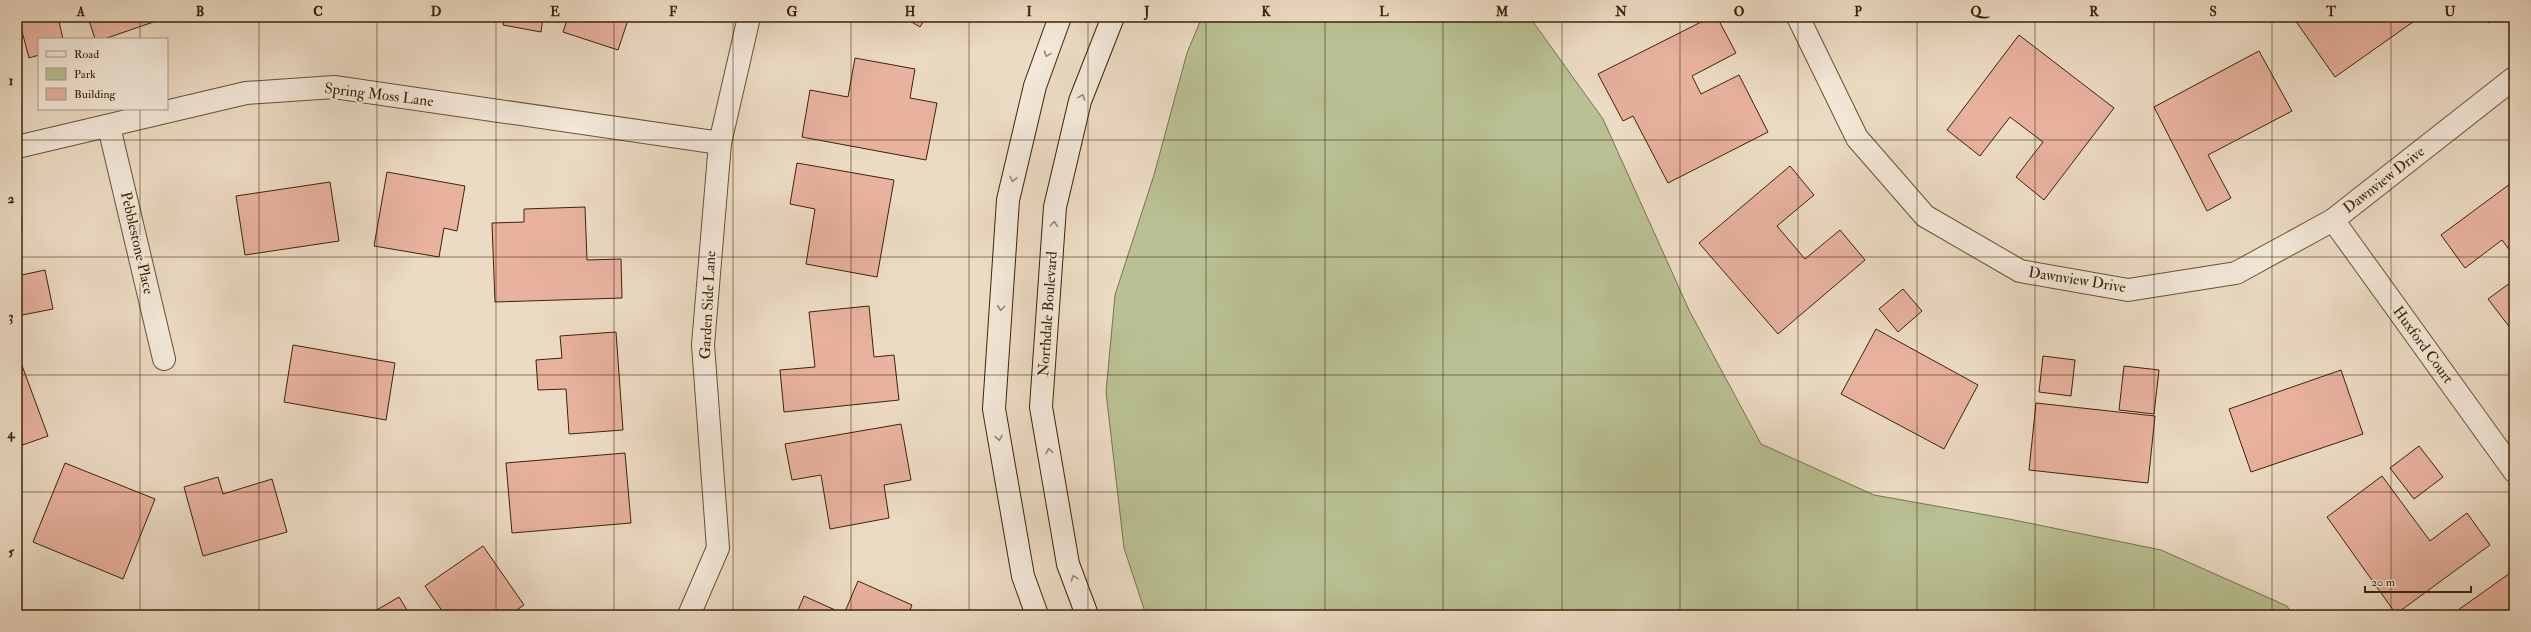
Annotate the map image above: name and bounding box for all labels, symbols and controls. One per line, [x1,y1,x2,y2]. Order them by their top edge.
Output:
text: A [76,4,86,20]
text: B [196,4,204,20]
text: C [313,4,323,20]
text: D [431,4,442,20]
text: E [550,4,560,20]
text: F [669,4,678,20]
text: G [787,4,798,20]
text: H [905,4,916,20]
text: I [1026,4,1032,20]
text: J [1143,4,1150,21]
text: K [1261,4,1271,20]
text: L [1379,4,1389,20]
text: M [1495,4,1509,20]
text: N [1614,4,1627,20]
text: O [1734,4,1745,20]
text: P [1854,4,1862,20]
text: Q [1971,4,1991,20]
text: R [2089,4,2099,20]
text: S [2209,4,2217,20]
text: T [2325,4,2336,20]
text: U [2445,4,2456,20]
legend [38,38,168,110]
text: Road [74,47,99,62]
one-way arrow [1043,50,1051,57]
text: Park [74,67,96,82]
text: 1 [9,73,14,89]
street label: Spring Moss Lane [323,79,435,112]
text: Building [74,87,117,102]
one-way arrow [1077,94,1085,101]
street label: Dawnview Drive [2339,142,2429,218]
one-way arrow [1010,176,1018,182]
street label: Pebblestone Place [116,190,158,296]
text: 2 [8,191,15,207]
one-way arrow [1049,221,1058,227]
street label: Garden Side Lane [696,250,720,360]
street label: Northdale Boulevard [1034,250,1062,377]
street label: Dawnview Drive [2027,263,2127,297]
street label: Huxford Court [2389,303,2458,388]
one-way arrow [996,305,1005,311]
text: 3 [9,309,14,325]
text: 4 [6,426,15,442]
one-way arrow [994,435,1003,441]
one-way arrow [1045,448,1054,454]
text: 5 [8,544,14,560]
scale bar [2365,568,2471,594]
one-way arrow [1070,575,1078,582]
text: 20 m [2371,575,2396,590]

